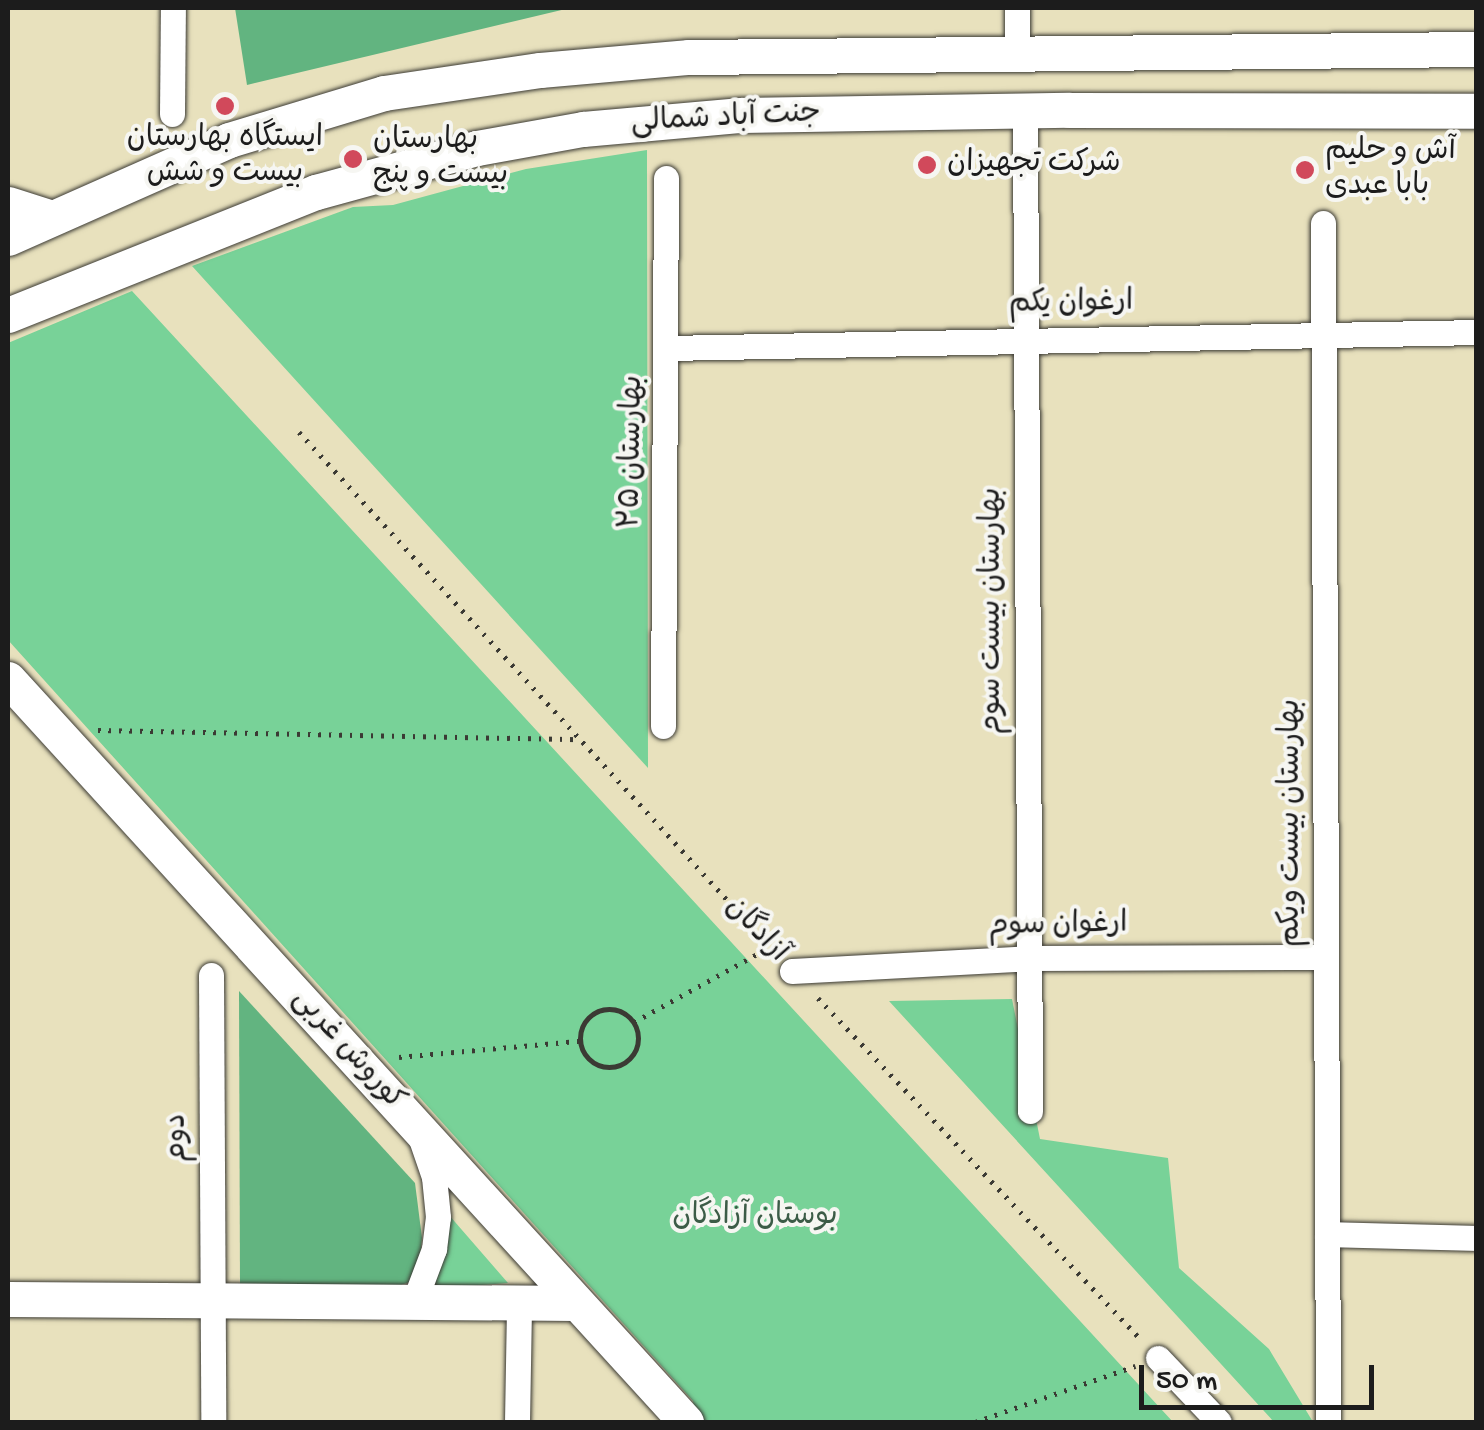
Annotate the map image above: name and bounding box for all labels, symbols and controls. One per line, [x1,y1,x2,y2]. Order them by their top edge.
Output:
marker: ایستگاه بهارستان بیست و شش [214,95,236,117]
street label: جنت آباد شمالی [630,97,822,143]
place label: ایستگاه بهارستان بیست و شش [127,122,323,192]
place label: بهارستان بیست و پنج [373,124,508,194]
place label: آش و حلیم بابا عبدی [1325,135,1456,206]
place label: شرکت تجهیزان [947,147,1121,183]
marker: بهارستان بیست و پنج [342,148,364,170]
marker: شرکت تجهیزان [916,154,938,176]
marker: آش و حلیم بابا عبدی [1294,159,1316,181]
street label: ارغوان یکم [1008,286,1134,324]
street label: بهارستان ۲۵ [615,375,653,529]
street label: بهارستان بیست سوم [976,487,1012,735]
street label: بهارستان بیست ویکم [1275,699,1311,947]
street label: آزادگان [716,891,794,971]
street label: ارغوان سوم [988,908,1128,946]
street label: کوروش غربی [283,983,411,1119]
street label: دوم [161,1114,197,1162]
park label: بوستان آزادگان [672,1200,838,1236]
scale bar [1144,1345,1379,1407]
text: 50 m [1156,1365,1217,1400]

